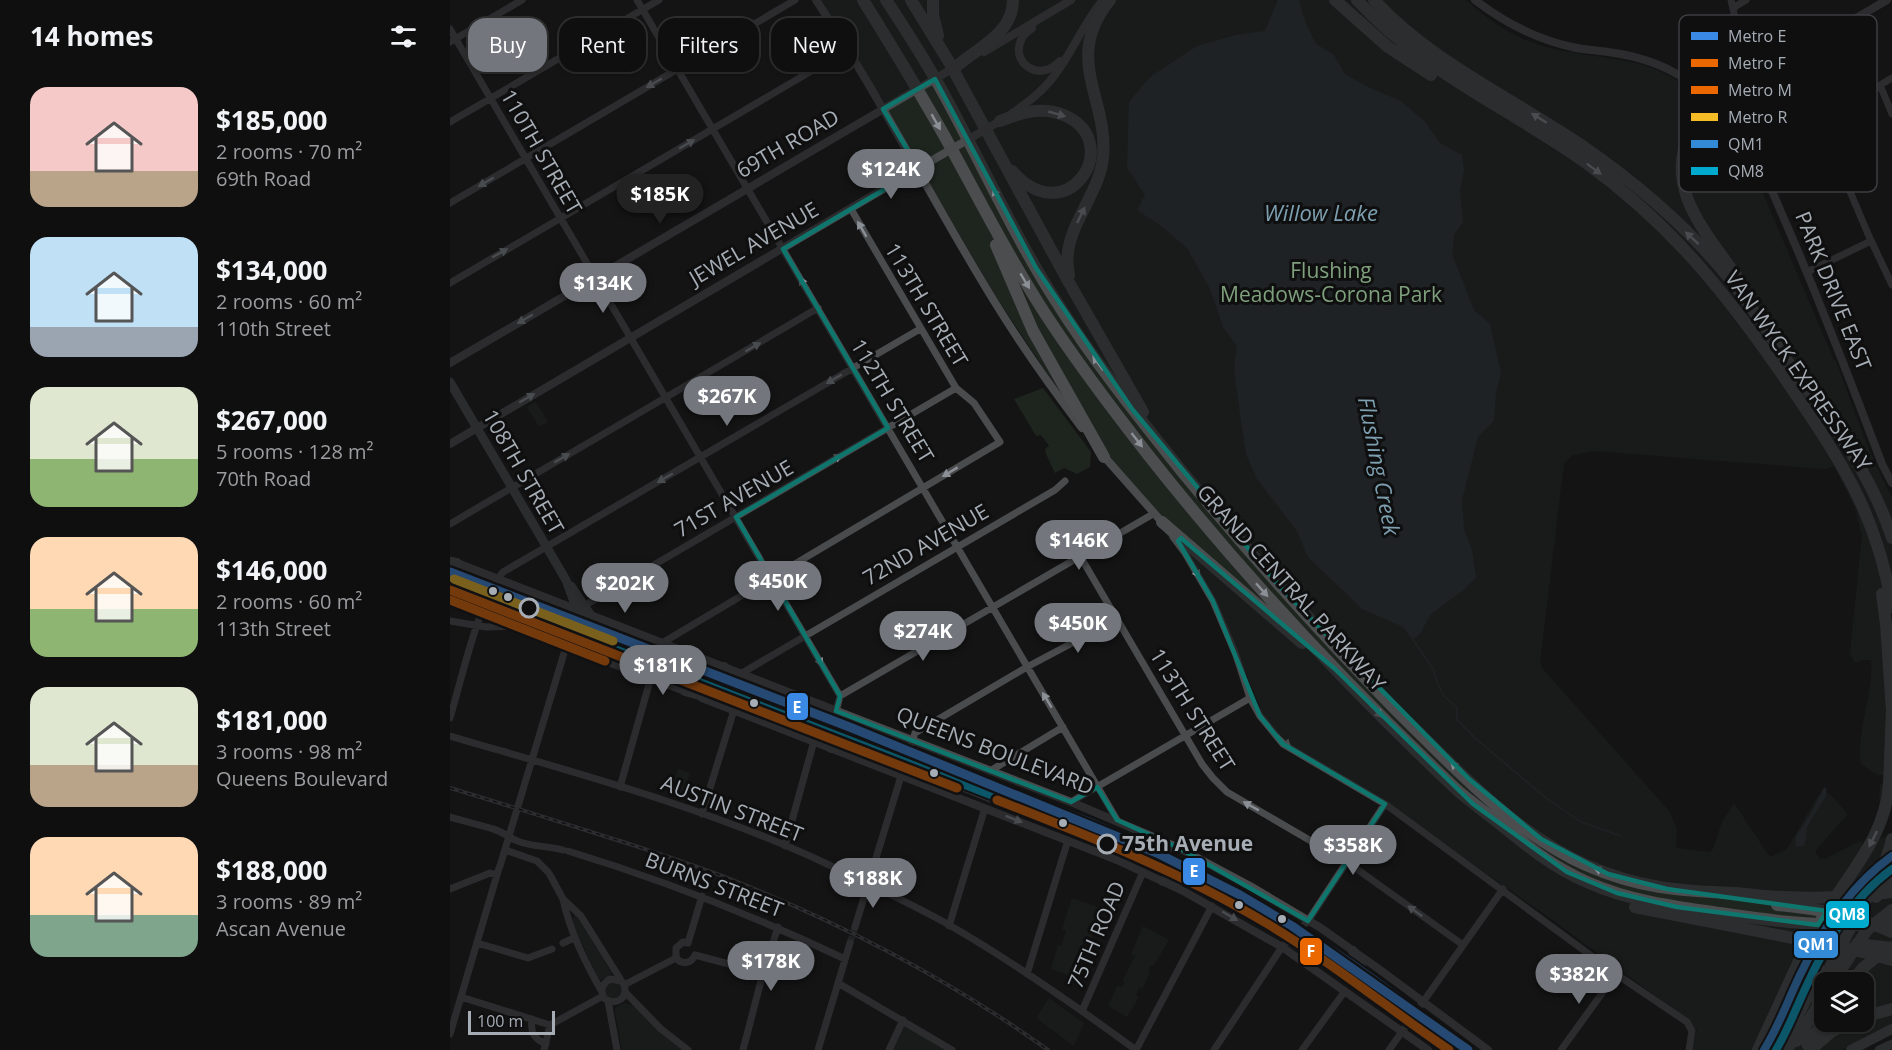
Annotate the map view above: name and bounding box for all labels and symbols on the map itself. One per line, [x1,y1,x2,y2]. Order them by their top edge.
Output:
legend [1679,15,1877,192]
text: Metro E [1728,25,1786,47]
text: Metro F [1728,52,1786,74]
one-way arrow [646,77,662,88]
text: Metro M [1728,79,1792,101]
street label: 110TH STREET [495,84,589,219]
street label: 69TH ROAD [731,102,844,184]
text: Metro R [1728,106,1787,128]
one-way arrow [1048,110,1066,119]
one-way arrow [1531,113,1547,124]
one-way arrow [931,114,941,131]
text: QM1 [1728,133,1764,155]
one-way arrow [679,139,695,150]
pin: $124K [849,149,933,200]
text: QM8 [1728,160,1764,182]
one-way arrow [1586,163,1602,176]
pin: $185K [618,174,702,225]
one-way arrow [478,176,494,187]
one-way arrow [992,187,1002,204]
street label: JEWEL AVENUE [682,195,823,293]
water label: Willow Lake [1264,197,1378,227]
one-way arrow [1076,206,1086,223]
street label: PARK DRIVE EAST [1789,207,1879,375]
one-way arrow [857,221,868,237]
one-way arrow [1685,231,1700,245]
street label: 113TH STREET [879,237,975,372]
one-way arrow [492,249,509,259]
park label: Flushing Meadows-Corona Park [1220,256,1442,308]
pin: $134K [561,263,645,314]
street label: VAN WYCK EXPRESSWAY [1719,265,1879,476]
one-way arrow [1019,273,1030,289]
one-way arrow [799,276,809,293]
one-way arrow [517,314,533,325]
street label: 112TH STREET [845,333,941,468]
one-way arrow [745,341,761,352]
one-way arrow [1092,355,1104,371]
one-way arrow [826,374,842,385]
pin: $267K [685,376,769,427]
one-way arrow [519,393,535,404]
water label: Flushing Creek [1352,394,1408,539]
street label: 108TH STREET [477,404,571,539]
one-way arrow [1131,432,1144,448]
one-way arrow [554,453,570,464]
street label: 71ST AVENUE [669,453,798,543]
one-way arrow [826,454,842,465]
one-way arrow [941,467,958,477]
one-way arrow [656,473,673,483]
street label: GRAND CENTRAL PARKWAY [1191,478,1392,697]
street label: 72ND AVENUE [858,497,993,591]
pin: $146K [1037,520,1121,571]
pin: $450K [736,561,820,612]
one-way arrow [1190,562,1200,579]
pin: $202K [583,563,667,614]
one-way arrow [1255,582,1268,597]
unlabelled marker [487,585,499,597]
unlabelled marker [502,591,514,603]
unlabelled marker [519,598,539,618]
pin: $450K [1036,603,1120,654]
pin: $274K [881,611,965,662]
street label: 113TH STREET [1144,643,1242,776]
pin: $181K [621,645,705,696]
one-way arrow [813,650,824,666]
line badge: E [786,692,809,721]
one-way arrow [1041,692,1052,708]
text: E [793,696,802,718]
unlabelled marker [748,697,760,709]
street label: QUEENS BOULEVARD [892,699,1098,801]
one-way arrow [1369,704,1383,718]
one-way arrow [1276,735,1291,748]
one-way arrow [1450,762,1464,776]
unlabelled marker [928,767,940,779]
street label: AUSTIN STREET [657,768,808,848]
one-way arrow [1242,801,1259,811]
one-way arrow [1005,815,1023,825]
unlabelled marker [1057,817,1069,829]
pin: $358K [1311,825,1395,876]
place label: 75th Avenue [1122,829,1253,857]
one-way arrow [1869,831,1878,848]
marker: 75th Avenue [1097,834,1117,854]
street label: BURNS STREET [641,845,788,923]
line badge: E [1182,857,1206,886]
pin: $188K [831,858,915,909]
text: E [1190,860,1199,882]
one-way arrow [1593,866,1611,876]
street label: 75TH ROAD [1061,877,1131,993]
unlabelled marker [1233,899,1245,911]
line badge: QM8 [1825,900,1870,929]
text: QM8 [1829,903,1865,925]
one-way arrow [1408,905,1424,917]
one-way arrow [1222,911,1238,922]
unlabelled marker [1276,913,1288,925]
line badge: QM1 [1793,930,1839,959]
text: QM1 [1798,933,1834,955]
line badge: F [1299,937,1323,966]
text: F [1307,940,1315,962]
pin: $178K [729,941,813,992]
pin: $382K [1537,954,1621,1005]
scale bar [468,1008,555,1036]

